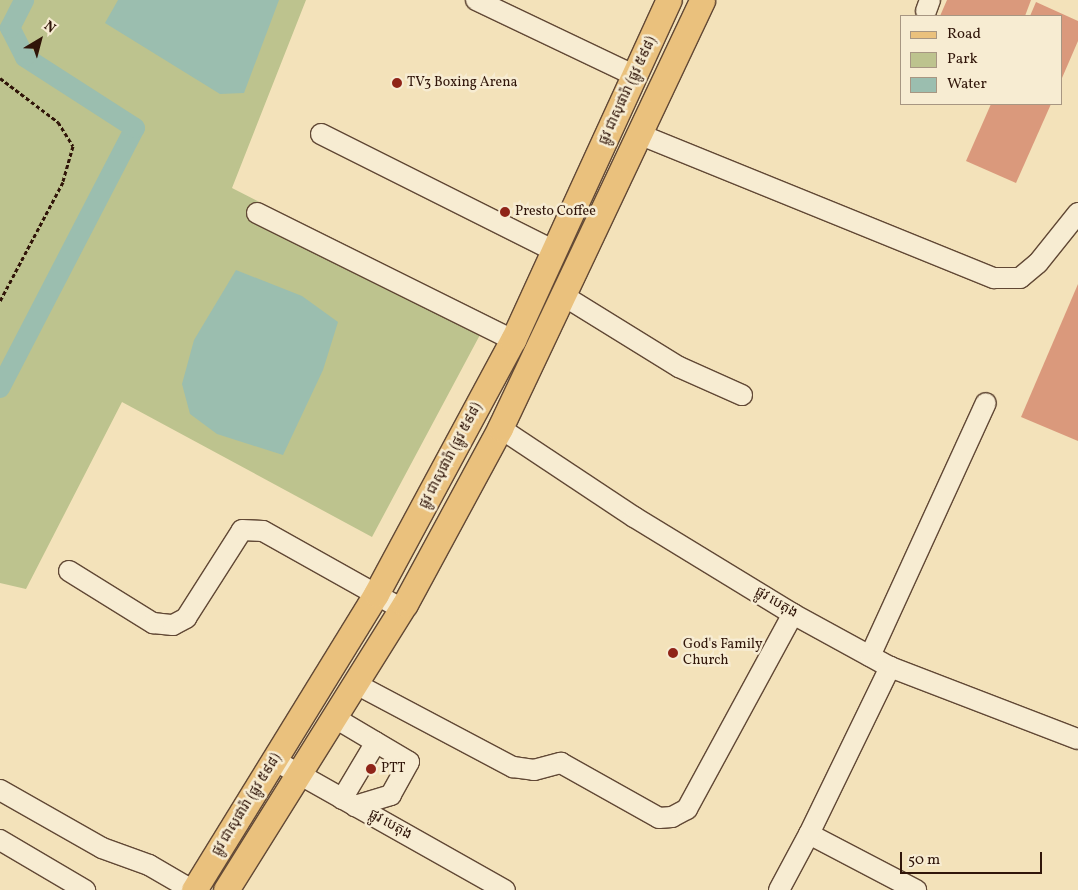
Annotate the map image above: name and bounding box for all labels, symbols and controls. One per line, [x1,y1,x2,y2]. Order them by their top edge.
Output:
north arrow [15,15,65,65]
legend [900,15,1063,105]
text: N [40,17,59,38]
text: Road [947,24,981,45]
street label: ផ្លូវ ជាសុផារ៉ា (ផ្លូវ ៥៩៨) [596,34,660,148]
text: Park [947,49,978,70]
text: Water [947,74,987,95]
place label: TV3 Boxing Arena [407,75,517,91]
marker: TV3 Boxing Arena [391,77,403,89]
place label: Presto Coffee [515,204,596,220]
marker: Presto Coffee [499,206,511,218]
street label: ផ្លូវ ជាសុផារ៉ា (ផ្លូវ ៥៩៨) [416,400,486,512]
street label: ផ្លូវ បេតុង [752,584,800,622]
place label: God's Family Church [683,637,763,670]
marker: God's Family Church [667,647,679,659]
street label: ផ្លូវ ជាសុផារ៉ា (ផ្លូវ ៥៩៨) [209,751,285,859]
place label: PTT [381,761,406,777]
marker: PTT [365,763,377,775]
street label: ផ្លូវ បេតុង [365,806,415,844]
scale bar [903,842,1046,874]
text: 50 m [908,850,940,871]

